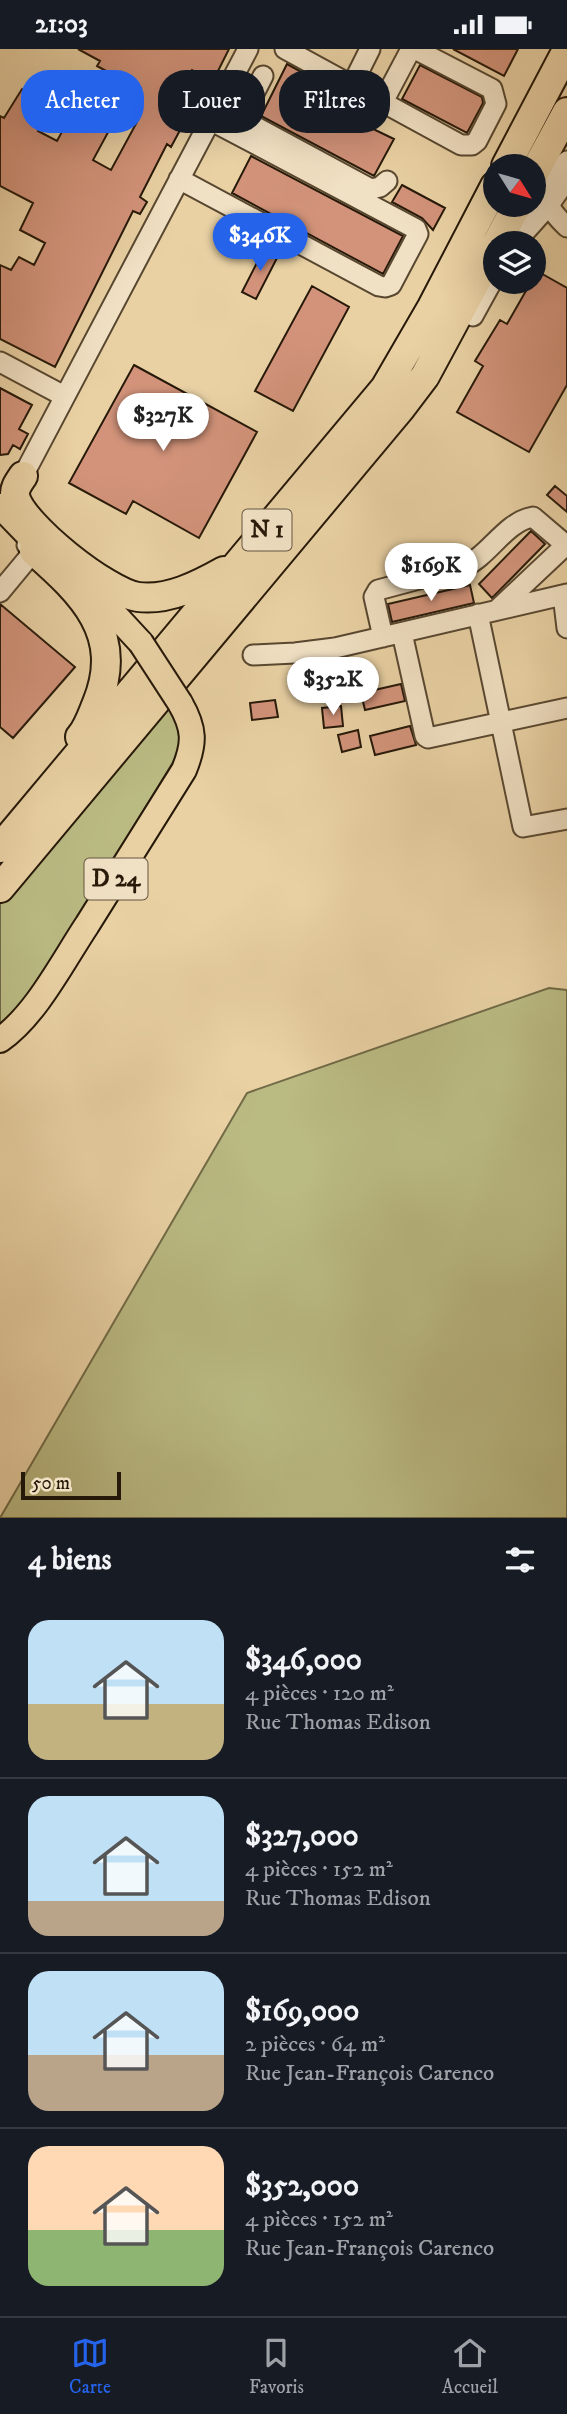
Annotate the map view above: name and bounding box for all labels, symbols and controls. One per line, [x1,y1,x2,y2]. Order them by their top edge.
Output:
text: 21:03 [35,8,88,41]
chip: Acheter [21,70,144,133]
chip: Louer [158,70,265,133]
chip: Filtres [279,70,390,133]
north arrow [483,154,546,217]
map controls [483,154,546,294]
pin: $346K [211,213,309,273]
text: $346K [229,221,291,250]
button: layers [483,231,546,294]
pin: $327K [114,393,212,453]
text: $327K [133,401,193,430]
road number: N 1 [243,509,292,551]
pin: $169K [382,543,480,603]
text: $169K [401,551,461,580]
pin: $352K [284,657,382,717]
text: $352K [303,665,363,694]
road number: D 24 [85,859,148,899]
scale bar [21,1469,121,1501]
text: 50 m [32,1472,70,1495]
icon: filters [501,1541,539,1579]
text: 4 biens [28,1542,112,1579]
text: $346,000 [245,1642,362,1679]
icon: home [84,1648,168,1732]
text: 4 pièces · 120 m² [245,1679,394,1708]
text: Rue Thomas Edison [245,1708,431,1737]
text: $327,000 [245,1818,359,1855]
icon: home [84,1824,168,1908]
text: 4 pièces · 152 m² [245,1855,393,1884]
text: Rue Thomas Edison [245,1884,431,1913]
text: $169,000 [245,1993,359,2030]
icon: home [84,1999,168,2083]
text: 2 pièces · 64 m² [245,2030,385,2059]
text: Rue Jean-François Carenco [245,2059,494,2088]
text: $352,000 [245,2168,359,2205]
icon: home [84,2174,168,2258]
text: 4 pièces · 152 m² [245,2205,393,2234]
text: Rue Jean-François Carenco [245,2234,494,2263]
tab: Carte [69,2334,111,2399]
tab: Favoris [249,2334,304,2399]
tab: Accueil [442,2334,498,2399]

